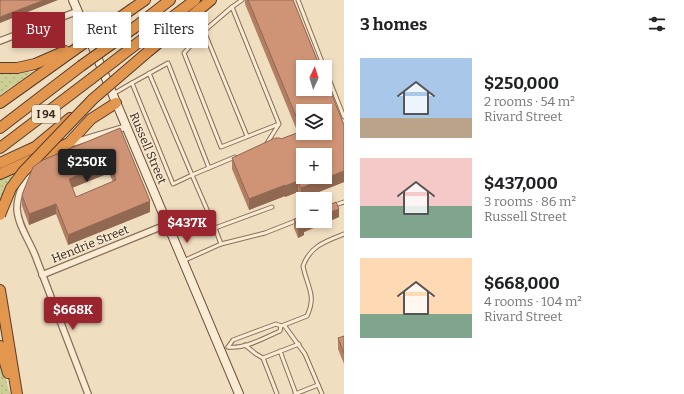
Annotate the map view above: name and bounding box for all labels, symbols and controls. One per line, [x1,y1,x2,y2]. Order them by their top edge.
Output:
chip: Buy [12,12,65,48]
chip: Rent [73,12,131,48]
chip: Filters [139,12,208,48]
icon: filters [646,13,668,35]
text: 3 homes [360,14,427,35]
north arrow [296,60,332,96]
map controls [296,60,332,228]
text: $250,000 [484,73,559,94]
icon: home [392,74,440,122]
text: 2 rooms · 54 m² [484,94,575,109]
button: layers [296,104,332,140]
road number: I 94 [32,105,60,123]
text: Rivard Street [484,109,562,124]
street label: Russell Street [127,110,170,186]
button: + [296,148,332,184]
pin: $250K [59,149,115,183]
text: $250K [67,154,107,169]
text: $437,000 [484,173,558,194]
icon: home [392,174,440,222]
button: − [296,192,332,228]
text: 3 rooms · 86 m² [484,194,576,209]
text: Russell Street [484,209,567,224]
pin: $437K [159,210,215,244]
text: $437K [167,215,207,230]
street label: Hendrie Street [49,222,131,266]
text: $668,000 [484,273,560,294]
icon: home [392,274,440,322]
text: 4 rooms · 104 m² [484,294,582,309]
pin: $668K [45,297,101,331]
text: $668K [53,302,93,317]
text: Rivard Street [484,309,562,324]

